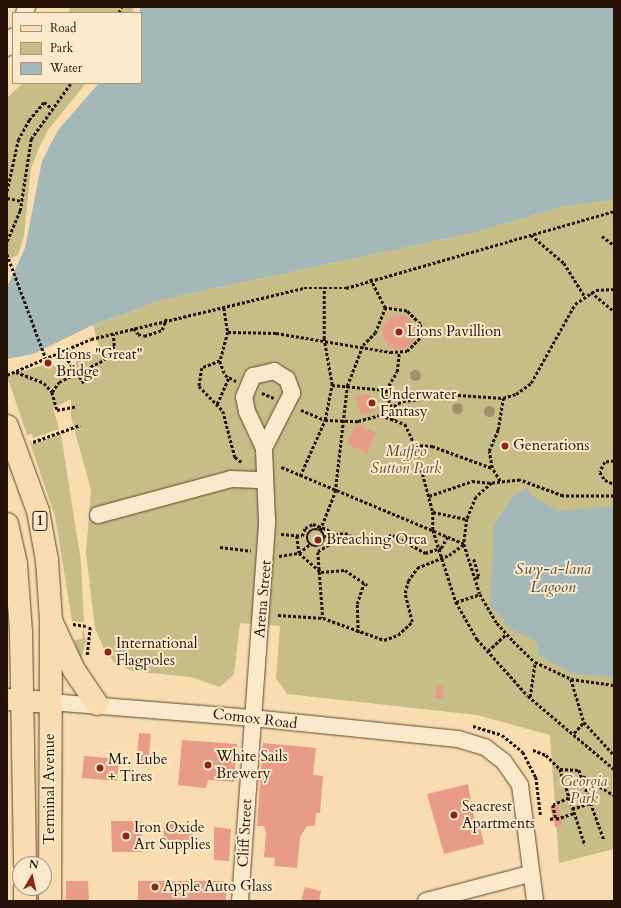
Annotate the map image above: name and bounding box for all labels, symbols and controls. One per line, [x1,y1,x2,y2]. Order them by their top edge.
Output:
legend [12,12,142,84]
text: Road [50,20,76,36]
text: Park [50,40,73,56]
text: Water [50,60,82,76]
place label: Lions Pavillion [407,323,502,341]
marker: Lions Pavillion [394,327,404,337]
place label: Lions "Great" Bridge [56,345,143,380]
marker: Lions "Great" Bridge [43,358,53,368]
place label: Underwater Fantasy [380,385,457,420]
marker: Underwater Fantasy [367,398,377,408]
place label: Generations [513,437,590,455]
marker: Generations [500,441,510,451]
park label: Maffeo Sutton Park [371,442,441,477]
road number: 1 [32,509,48,533]
place label: Breaching Orca [326,531,427,549]
marker: Breaching Orca [313,535,323,545]
street label: Arena Street [251,559,275,639]
water label: Swy-a-lana Lagoon [515,559,591,597]
place label: International Flagpoles [116,634,198,669]
marker: International Flagpoles [103,647,113,657]
street label: Comox Road [212,705,298,733]
street label: Terminal Avenue [41,733,59,845]
place label: White Sails Brewery [216,747,288,782]
place label: Mr. Lube + Tires [108,750,168,785]
marker: White Sails Brewery [203,760,213,770]
marker: Mr. Lube + Tires [95,763,105,773]
park label: Georgia Park [561,772,607,807]
place label: Seacrest Apartments [462,797,535,832]
street label: Cliff Street [234,798,256,868]
marker: Seacrest Apartments [449,810,459,820]
place label: Iron Oxide Art Supplies [134,818,210,853]
marker: Iron Oxide Art Supplies [121,831,131,841]
north arrow [12,856,52,896]
text: N [28,856,40,873]
place label: Apple Auto Glass [163,878,272,896]
marker: Apple Auto Glass [150,882,160,892]

